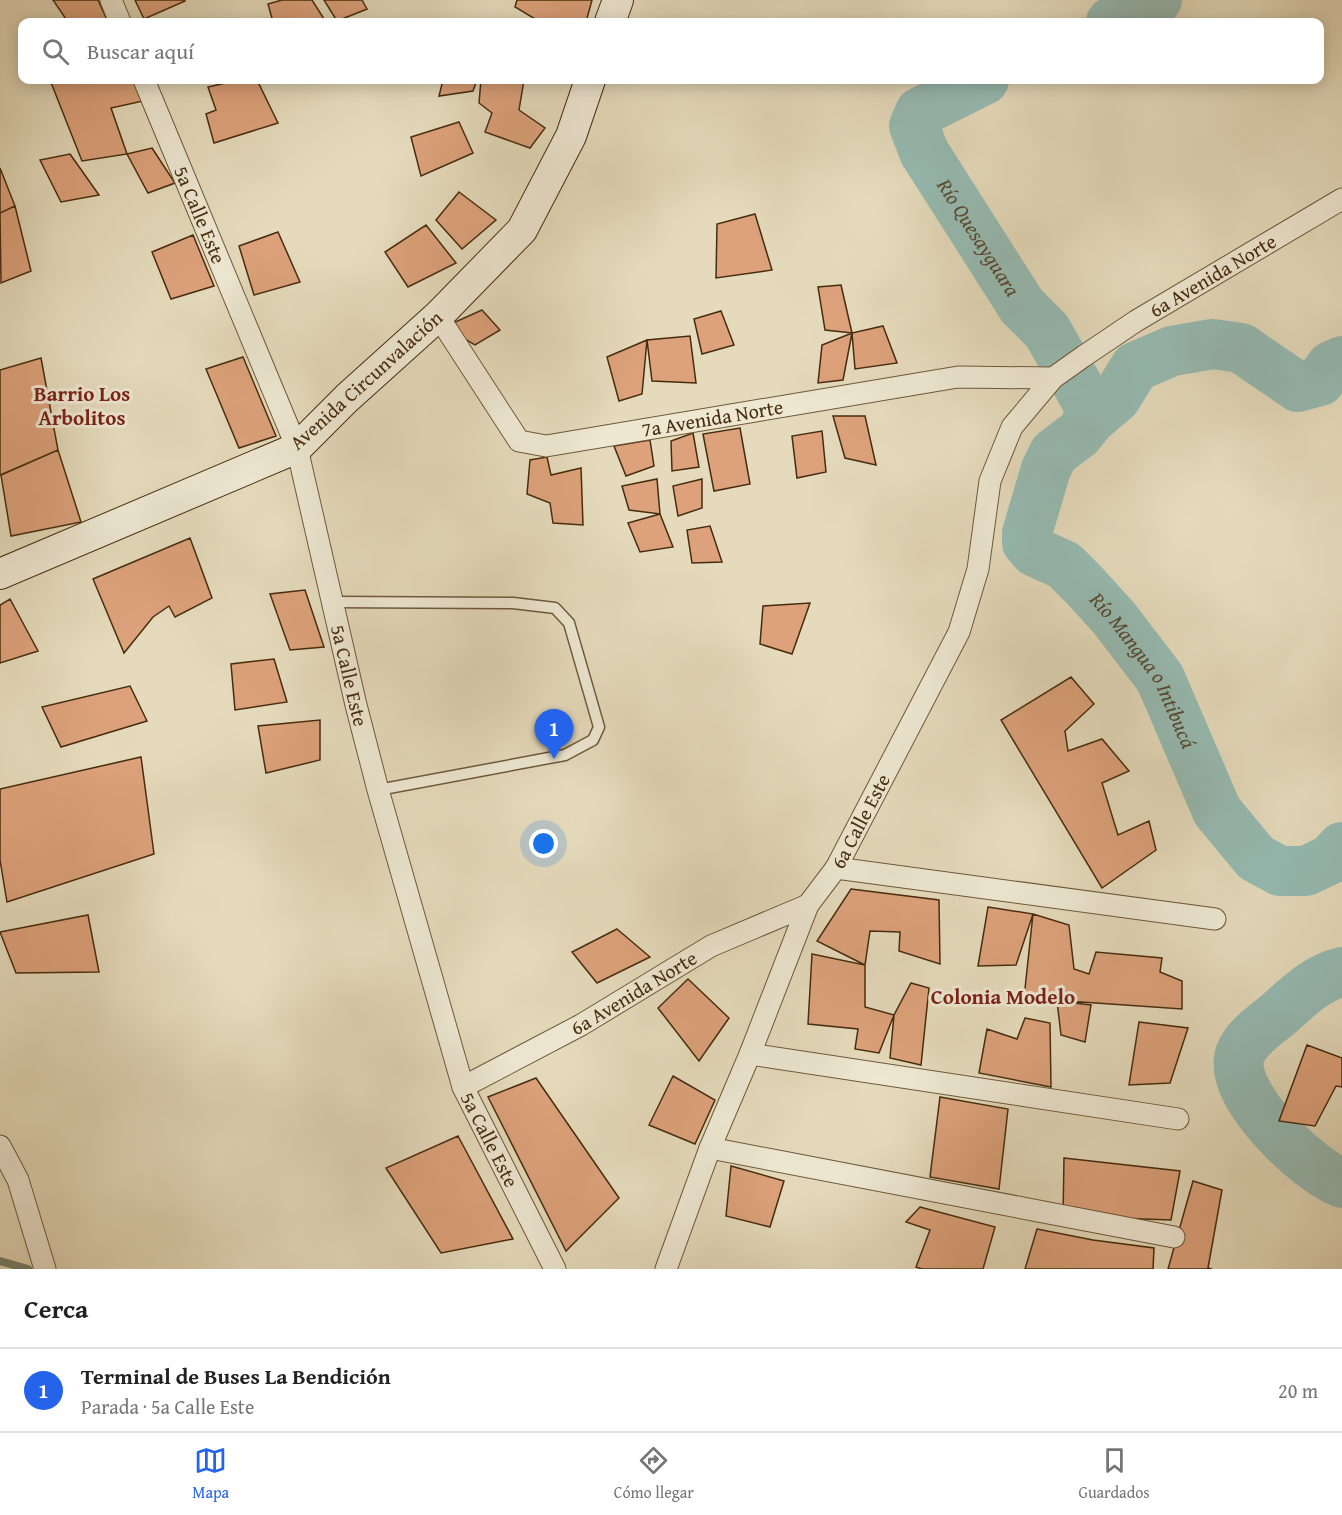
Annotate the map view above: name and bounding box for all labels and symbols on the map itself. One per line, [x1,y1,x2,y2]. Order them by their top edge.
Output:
street label: 5a Calle Este [167,161,234,268]
water label: Río Quesayguara [929,171,1028,303]
street label: 6a Avenida Norte [1144,226,1281,324]
street label: Avenida Circunvalación [283,303,448,456]
district label: Barrio Los Arbolitos [34,378,130,433]
street label: 7a Avenida Norte [639,392,785,444]
water label: Río Mangua o Intibucá [1082,584,1204,753]
street label: 5a Calle Este [324,622,376,729]
pin: 1 [534,710,574,759]
street label: 6a Calle Este [823,768,897,873]
your location [529,829,558,858]
street label: 6a Avenida Norte [565,943,702,1042]
district label: Colonia Modelo [931,981,1075,1012]
street label: 5a Calle Este [454,1087,526,1192]

